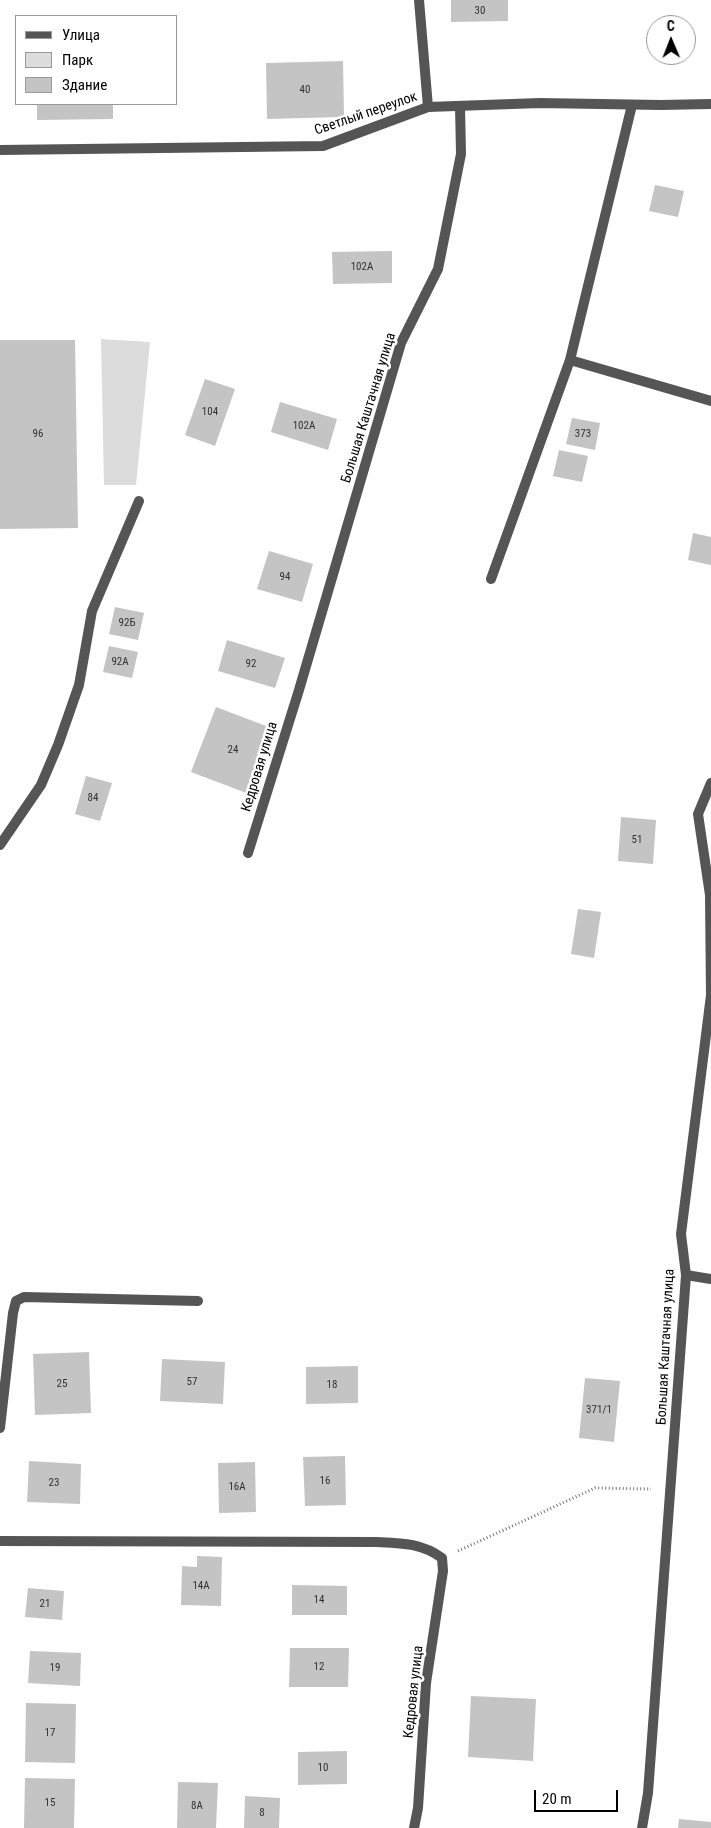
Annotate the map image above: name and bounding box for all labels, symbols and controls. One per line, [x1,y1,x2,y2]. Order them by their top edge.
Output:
house number: 30 [475,4,485,18]
legend [15,15,178,105]
north arrow [646,15,696,65]
text: С [667,18,675,34]
text: Улица [62,26,100,44]
text: Парк [62,51,93,69]
text: Здание [62,76,107,94]
house number: 40 [300,83,310,97]
street label: Светлый переулок [312,89,420,139]
house number: 102А [351,260,373,274]
street label: Большая Каштачная улица [338,331,400,485]
house number: 104 [202,405,218,419]
house number: 102А [293,419,315,433]
house number: 96 [33,427,43,441]
house number: 373 [575,427,591,441]
house number: 94 [280,570,290,584]
house number: 92Б [119,616,135,630]
house number: 92А [111,655,129,669]
house number: 92 [246,657,256,671]
street label: Кедровая улица [238,720,282,814]
house number: 24 [228,743,238,757]
house number: 84 [88,791,98,805]
house number: 51 [632,833,642,847]
street label: Большая Каштачная улица [654,1268,678,1426]
house number: 57 [187,1375,197,1389]
house number: 25 [57,1377,67,1391]
house number: 18 [327,1378,337,1392]
house number: 371/1 [586,1403,612,1417]
house number: 16 [320,1474,330,1488]
house number: 23 [49,1476,59,1490]
house number: 16А [228,1480,246,1494]
house number: 14А [192,1579,210,1593]
house number: 14 [314,1593,324,1607]
house number: 21 [40,1597,50,1611]
street label: Кедровая улица [401,1645,427,1739]
house number: 12 [314,1660,324,1674]
house number: 19 [50,1661,60,1675]
house number: 17 [45,1726,55,1740]
house number: 10 [318,1761,328,1775]
scale bar [536,1780,620,1812]
text: 20 m [542,1790,572,1808]
house number: 15 [45,1796,55,1810]
house number: 8А [191,1799,203,1813]
house number: 8 [259,1806,265,1820]

